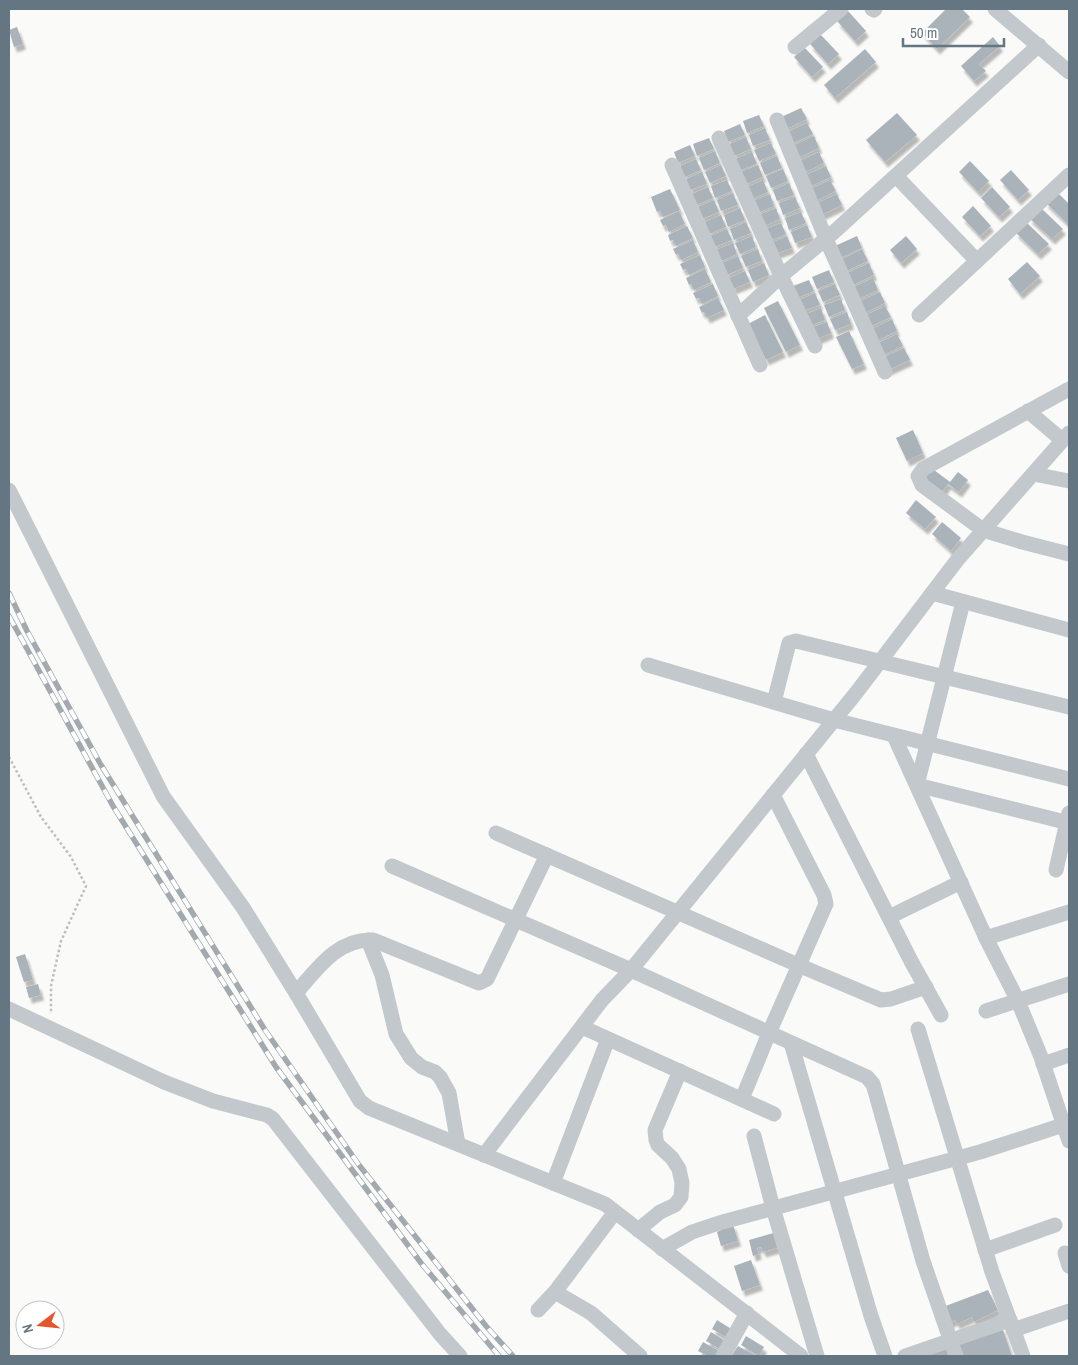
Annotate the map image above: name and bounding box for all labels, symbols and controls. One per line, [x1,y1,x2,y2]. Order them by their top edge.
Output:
scale bar [903,15,1004,47]
text: 50 m [910,22,937,43]
north arrow [15,1300,65,1350]
text: N [18,1322,37,1335]

